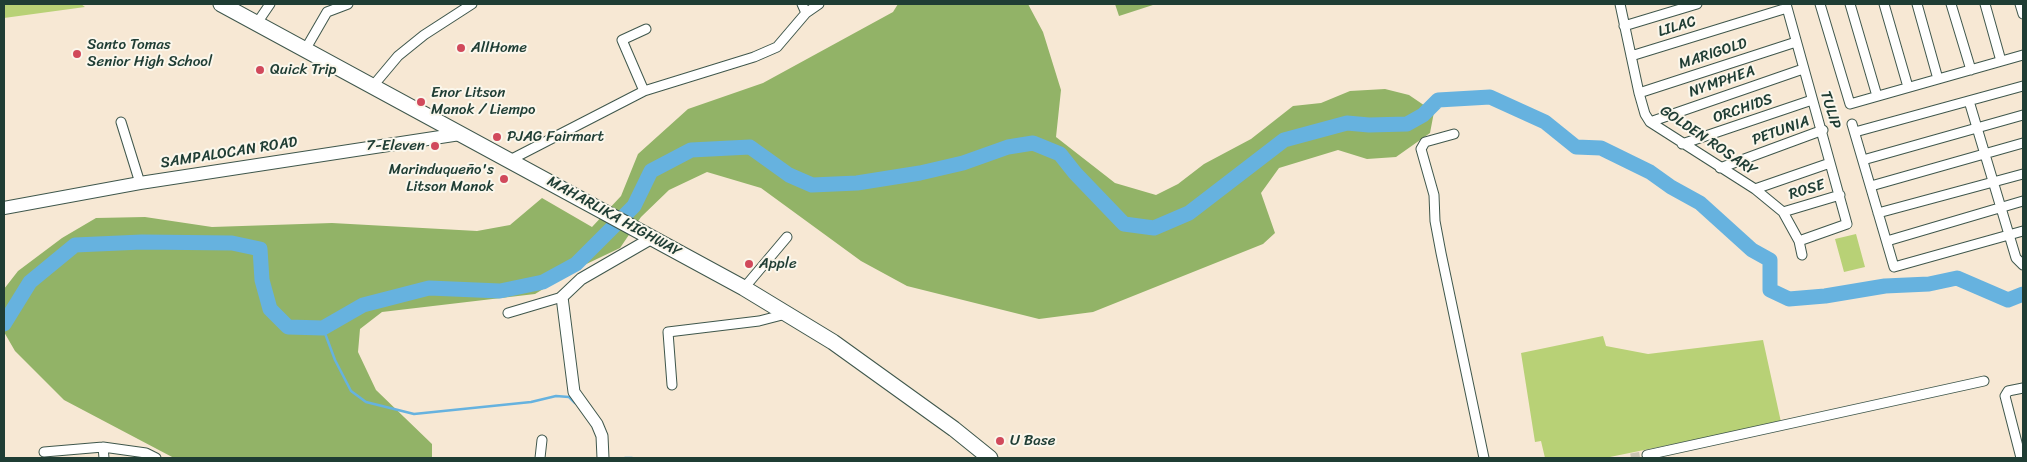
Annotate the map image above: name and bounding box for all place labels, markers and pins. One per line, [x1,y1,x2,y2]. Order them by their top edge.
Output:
place label: Santo Tomas Senior High School [87,36,212,71]
place label: AllHome [471,39,527,57]
marker: AllHome [455,42,467,54]
marker: Santo Tomas Senior High School [71,48,83,60]
place label: Quick Trip [270,61,336,79]
marker: Quick Trip [254,64,266,76]
place label: Enor Litson Manok / Liempo [431,84,535,119]
marker: Enor Litson Manok / Liempo [415,96,427,108]
place label: PJAG Fairmart [507,128,604,146]
marker: PJAG Fairmart [491,131,503,143]
place label: 7-Eleven [366,137,425,155]
marker: 7-Eleven [429,140,441,152]
place label: Marinduqueño's Litson Manok [389,161,494,196]
marker: Marinduqueño's Litson Manok [498,173,510,185]
place label: Apple [759,255,797,273]
marker: Apple [743,258,755,270]
place label: U Base [1010,432,1055,450]
marker: U Base [994,435,1006,447]

